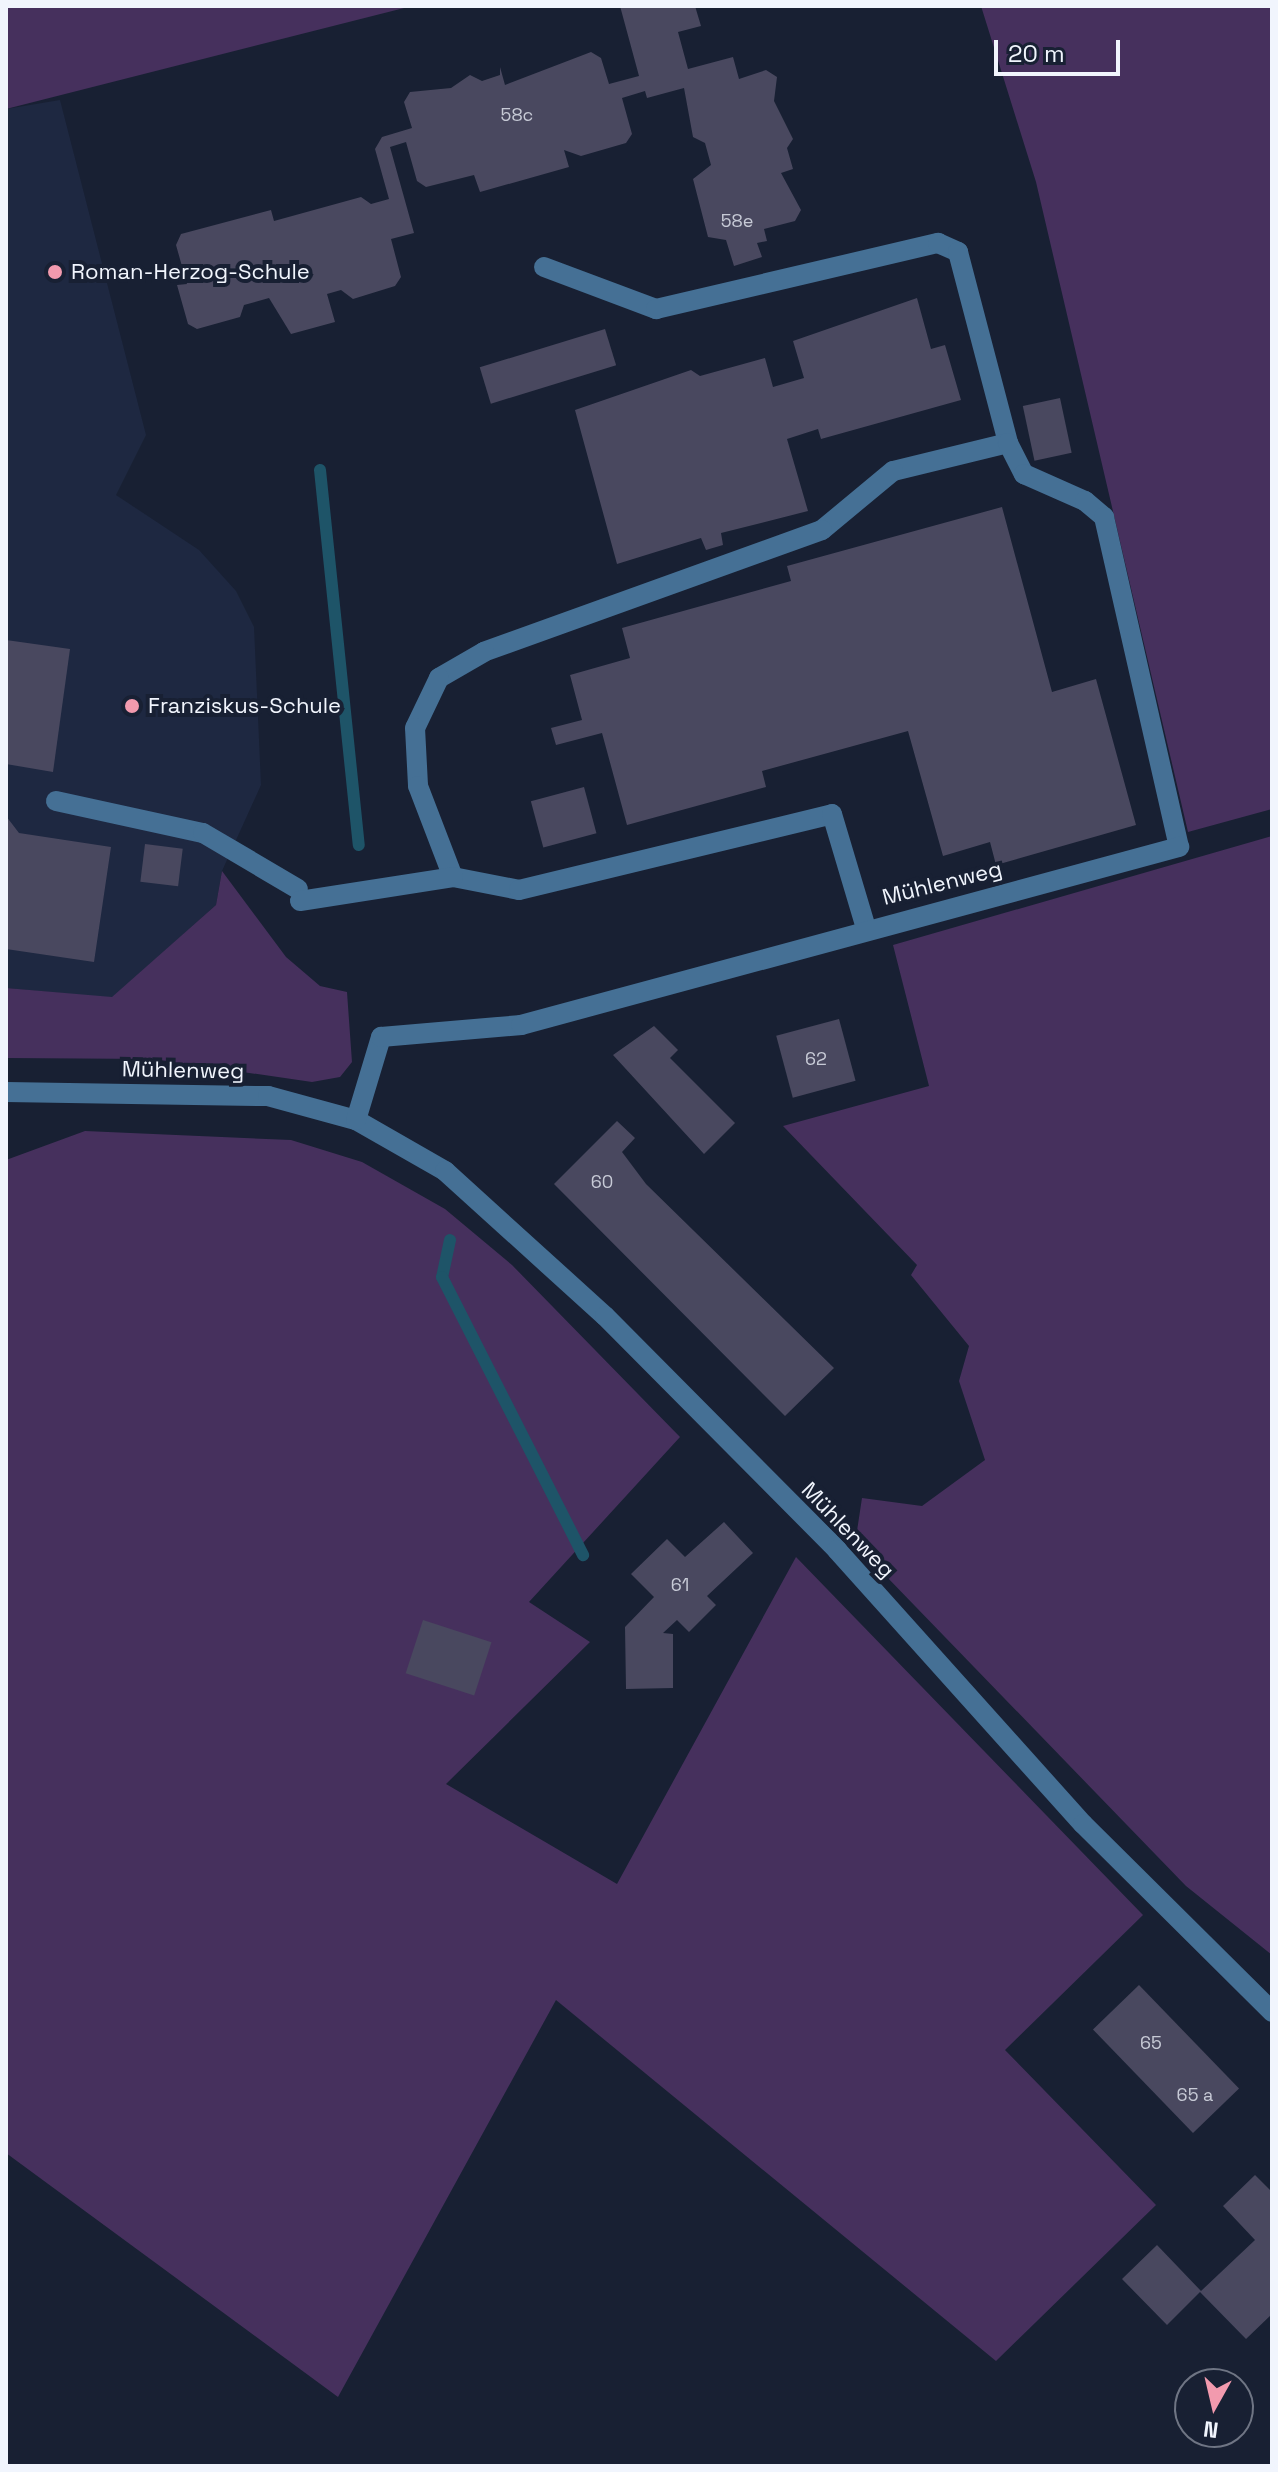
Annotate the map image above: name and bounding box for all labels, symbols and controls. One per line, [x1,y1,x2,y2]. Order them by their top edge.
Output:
scale bar [998,24,1124,74]
text: 20 m [1008,38,1065,69]
house number: 58c [501,104,533,126]
house number: 58e [721,210,753,232]
place label: Roman-Herzog-Schule [71,259,310,285]
marker: Roman-Herzog-Schule [46,263,64,281]
place label: Franziskus-Schule [148,693,341,719]
marker: Franziskus-Schule [123,697,141,715]
street label: Mühlenweg [879,855,1005,911]
house number: 62 [805,1048,827,1070]
street label: Mühlenweg [122,1056,244,1084]
house number: 60 [591,1171,613,1193]
street label: Mühlenweg [796,1477,900,1583]
house number: 61 [671,1574,689,1596]
house number: 65 [1140,2032,1162,2054]
house number: 65 a [1177,2084,1213,2106]
north arrow [1174,2368,1254,2448]
text: N [1202,2415,1220,2445]

